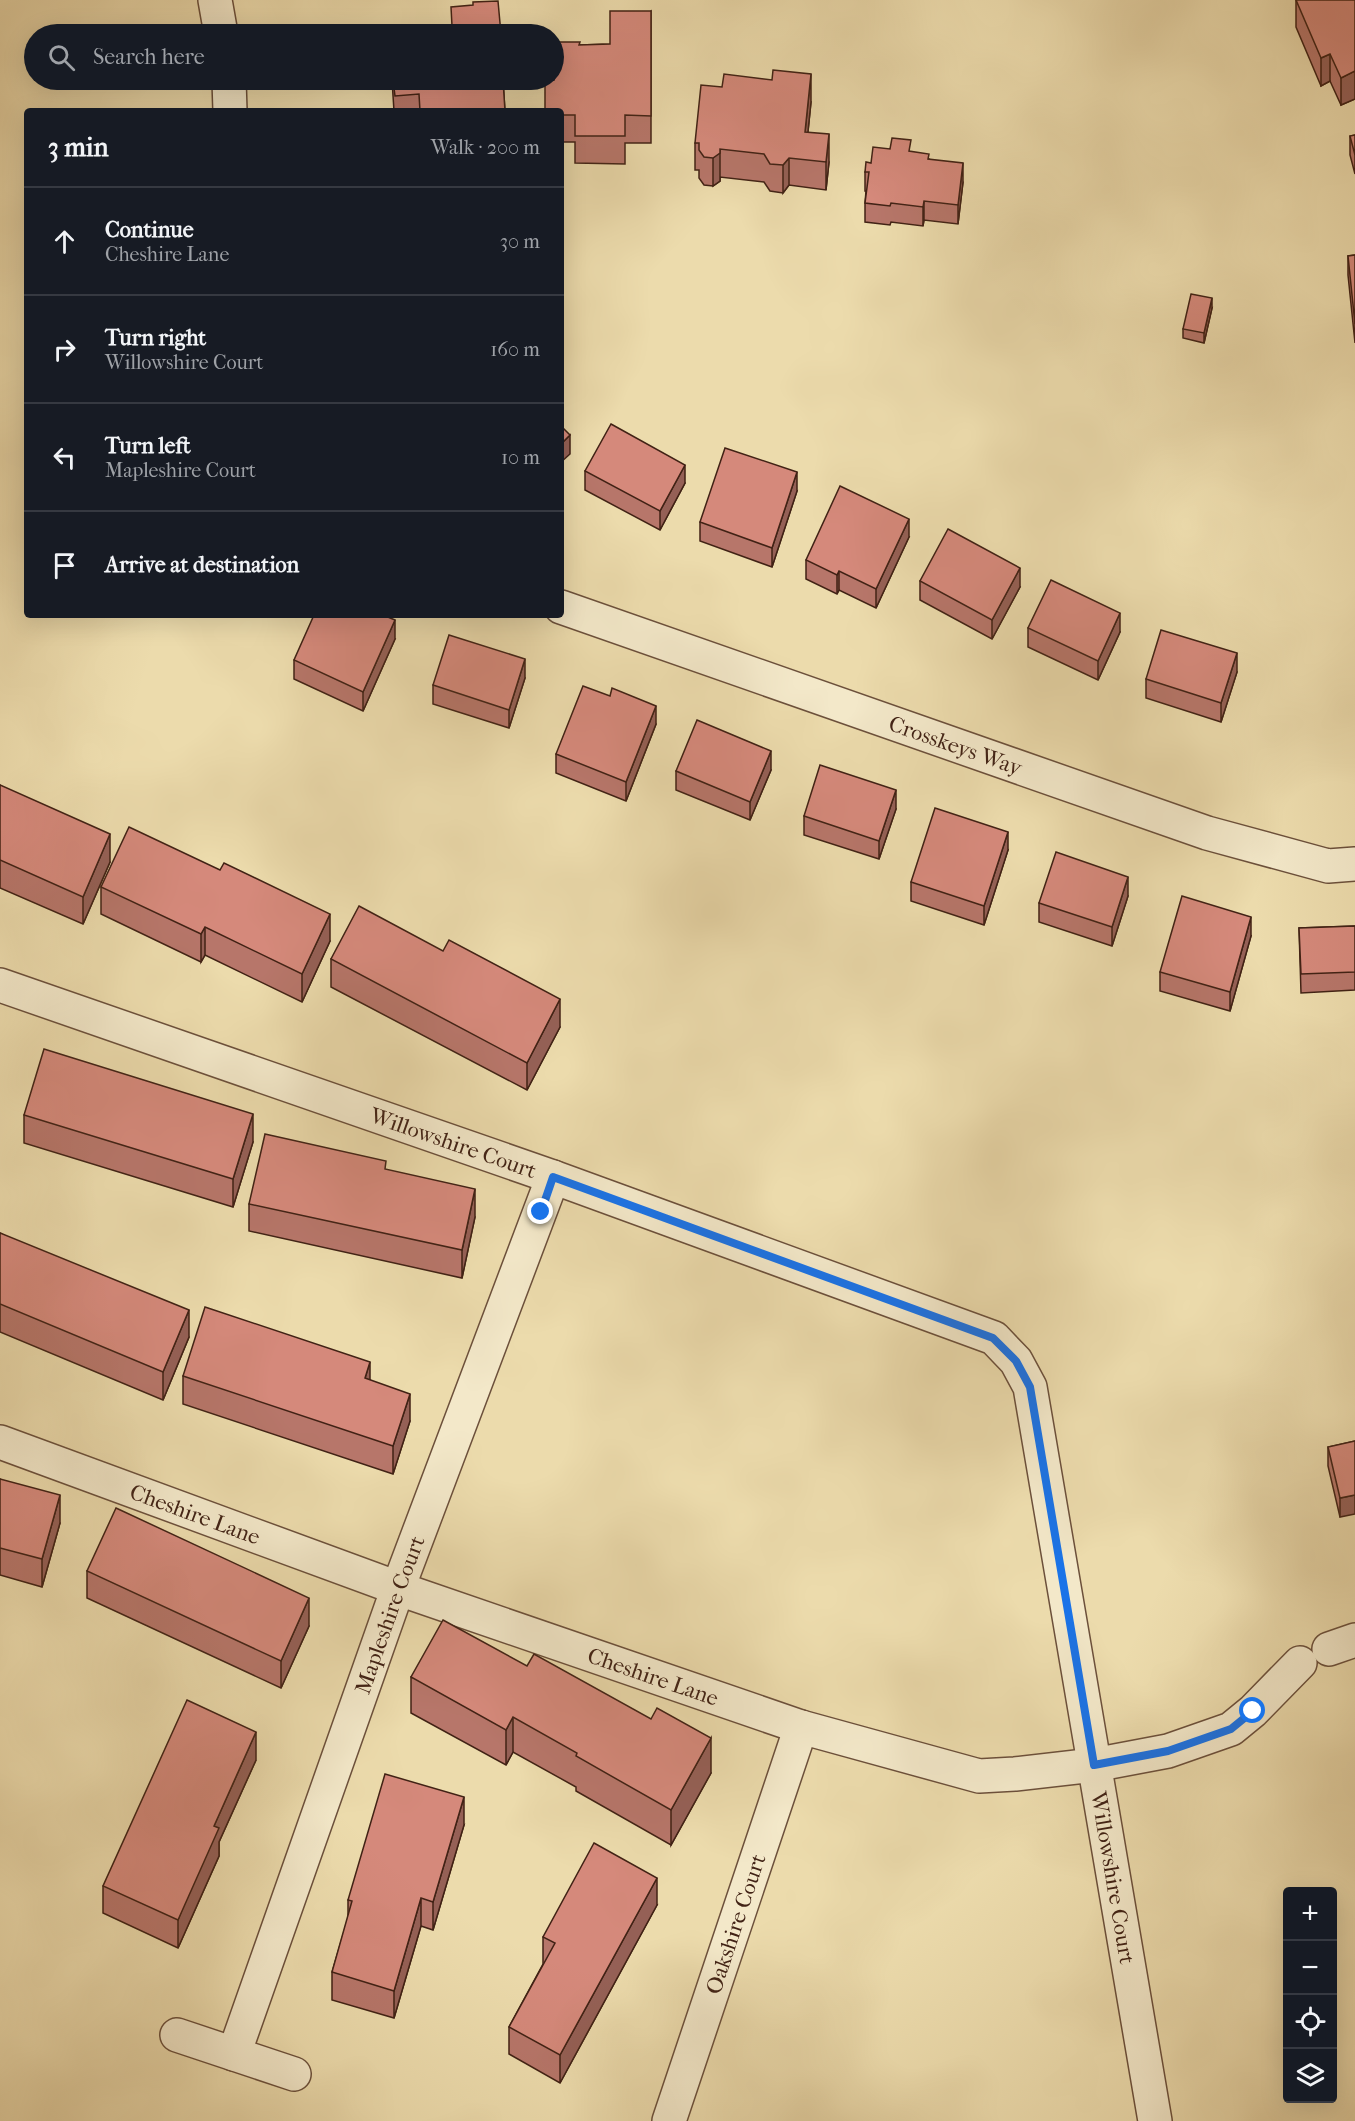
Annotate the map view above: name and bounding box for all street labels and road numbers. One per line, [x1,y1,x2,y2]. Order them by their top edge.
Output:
street label: Crosskeys Way [885,711,1026,782]
street label: Willowshire Court [366,1102,540,1184]
street label: Cheshire Lane [126,1479,264,1550]
street label: Mapleshire Court [350,1532,431,1697]
street label: Cheshire Lane [584,1643,722,1712]
street label: Willowshire Court [1085,1789,1140,1966]
street label: Oakshire Court [700,1851,772,1998]

